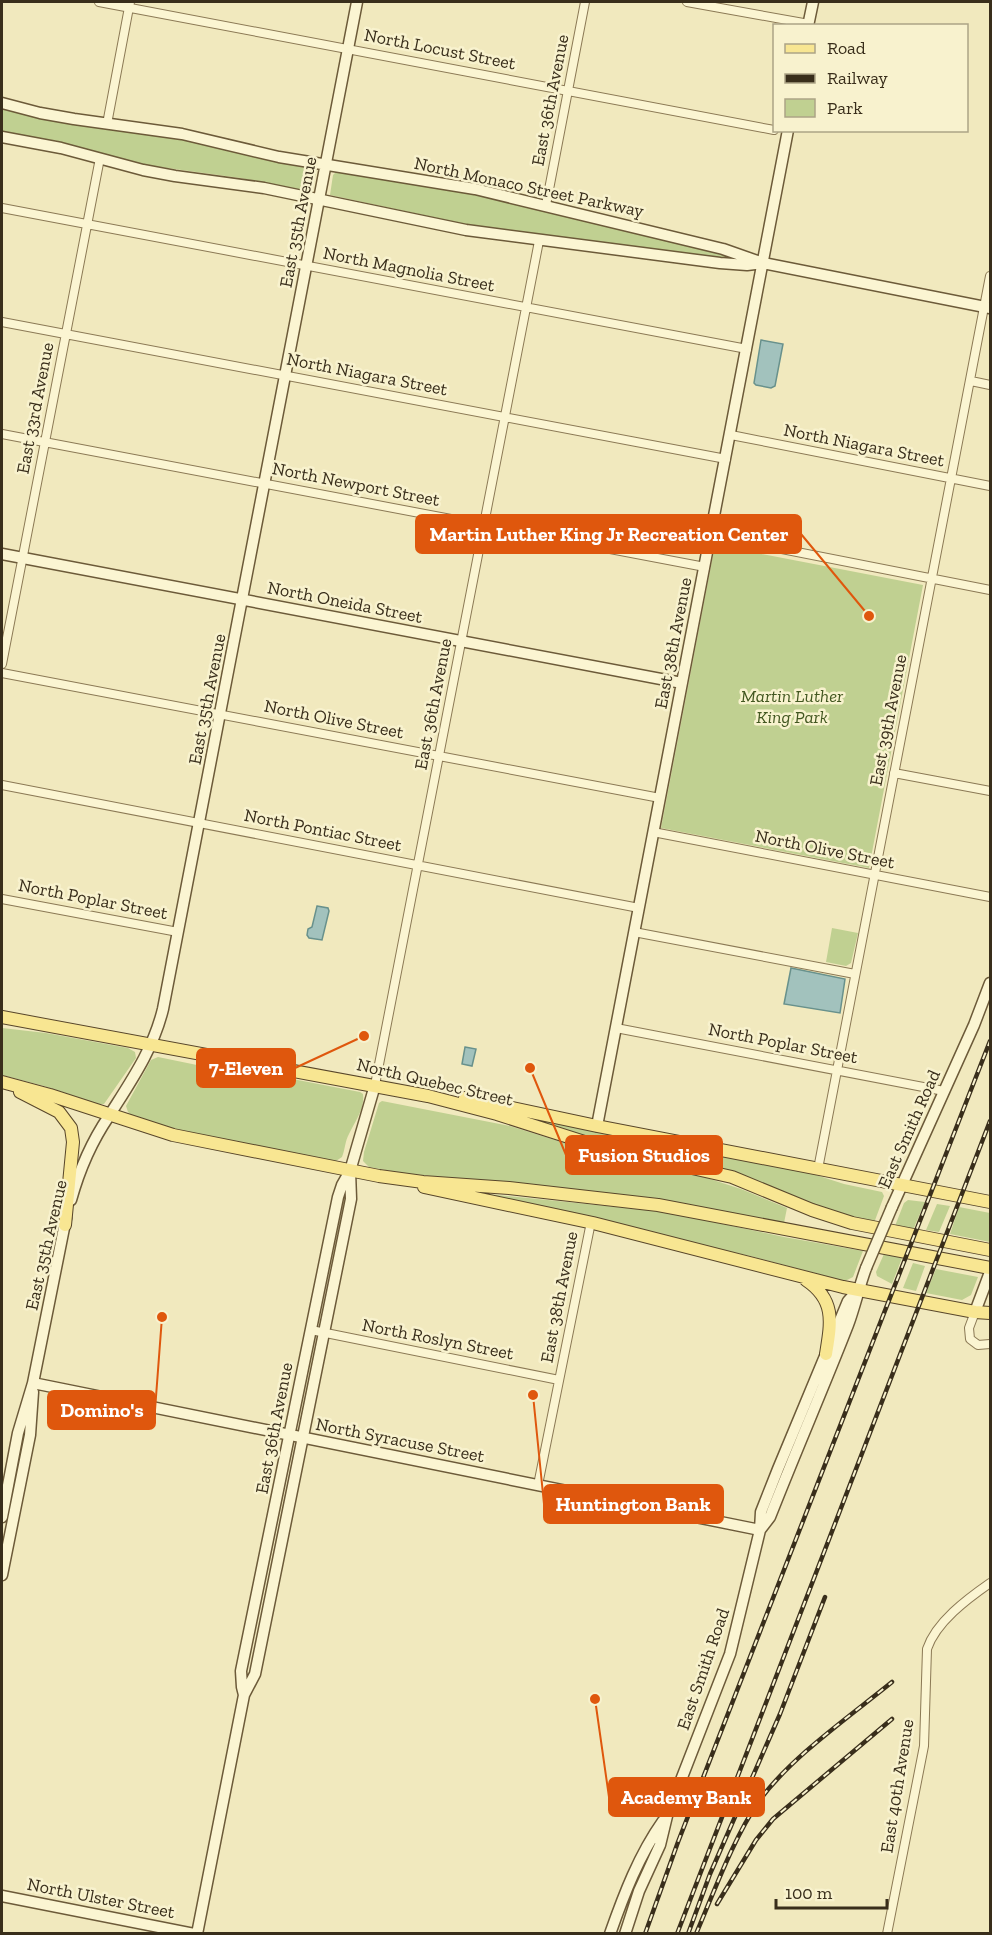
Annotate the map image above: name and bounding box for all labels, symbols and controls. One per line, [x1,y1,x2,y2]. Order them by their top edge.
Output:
street label: North Locust Street [362,24,518,75]
legend [773,24,968,132]
street label: East 36th Avenue [526,32,574,168]
text: Road [827,37,866,59]
text: Railway [827,67,889,89]
text: Park [827,97,863,119]
street label: North Monaco Street Parkway [412,152,647,222]
street label: East 35th Avenue [275,155,321,289]
street label: North Magnolia Street [321,242,497,296]
street label: East 33rd Avenue [11,340,59,476]
street label: North Niagara Street [285,348,450,400]
street label: North Niagara Street [782,419,947,471]
street label: North Newport Street [270,457,442,511]
callout: Martin Luther King Jr Recreation Center [416,515,801,553]
text: Martin Luther King Jr Recreation Center [429,522,789,546]
street label: East 38th Avenue [649,575,697,711]
street label: North Oneida Street [266,576,425,628]
street label: East 35th Avenue [184,632,230,766]
street label: East 36th Avenue [409,636,457,772]
street label: East 39th Avenue [864,652,912,788]
park label: Martin Luther King Park [741,685,844,728]
street label: North Olive Street [262,695,406,743]
street label: North Pontiac Street [242,804,404,856]
street label: North Olive Street [753,825,897,873]
street label: North Poplar Street [16,874,170,924]
street label: North Poplar Street [706,1018,860,1068]
callout: 7-Eleven [197,1049,295,1087]
street label: North Quebec Street [355,1053,516,1111]
text: 7-Eleven [209,1056,283,1080]
street label: East Smith Road [873,1066,945,1192]
callout: Fusion Studios [566,1136,722,1174]
text: Fusion Studios [578,1143,710,1167]
street label: East 35th Avenue [20,1178,72,1312]
street label: East 38th Avenue [535,1229,583,1365]
street label: North Roslyn Street [360,1314,516,1365]
street label: East 36th Avenue [250,1360,298,1496]
callout: Domino's [48,1391,155,1429]
text: Domino's [60,1398,144,1422]
street label: North Syracuse Street [314,1413,487,1467]
callout: Huntington Bank [544,1485,723,1523]
text: Huntington Bank [555,1492,711,1516]
street label: East Smith Road [672,1605,734,1733]
street label: East 40th Avenue [876,1718,918,1854]
callout: Academy Bank [609,1778,764,1816]
text: Academy Bank [621,1785,751,1809]
scale bar [776,1872,887,1910]
street label: North Ulster Street [25,1873,177,1923]
text: 100 m [785,1882,833,1904]

